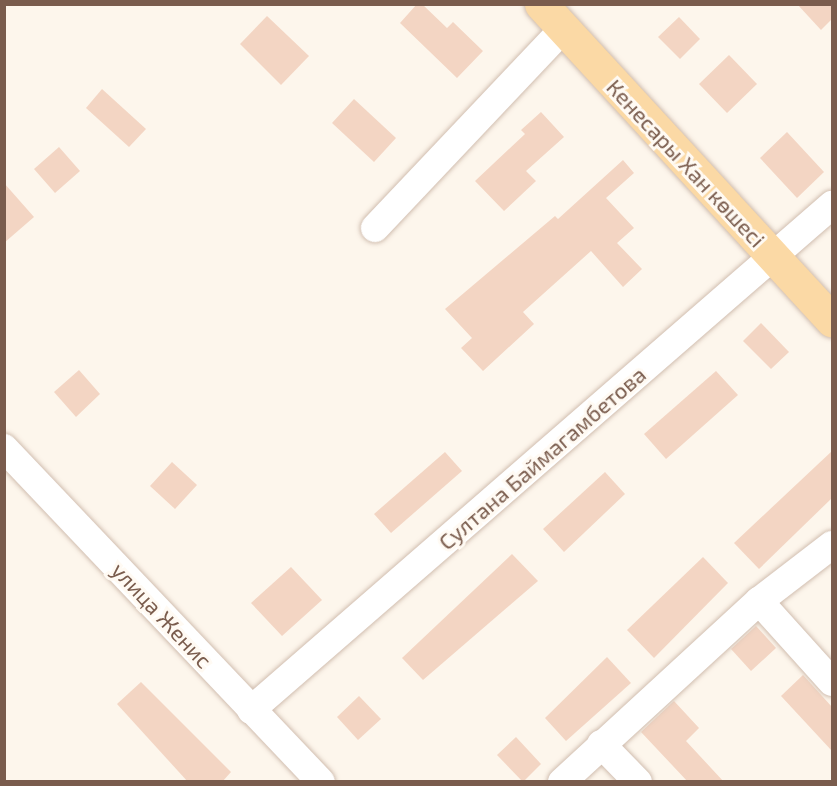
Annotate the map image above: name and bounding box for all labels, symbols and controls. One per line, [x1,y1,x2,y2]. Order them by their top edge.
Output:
street label: Кенесары Хан көшесі [601,74,771,252]
street label: Султана Баймагамбетова [433,361,651,555]
street label: улица Женис [106,557,218,673]

